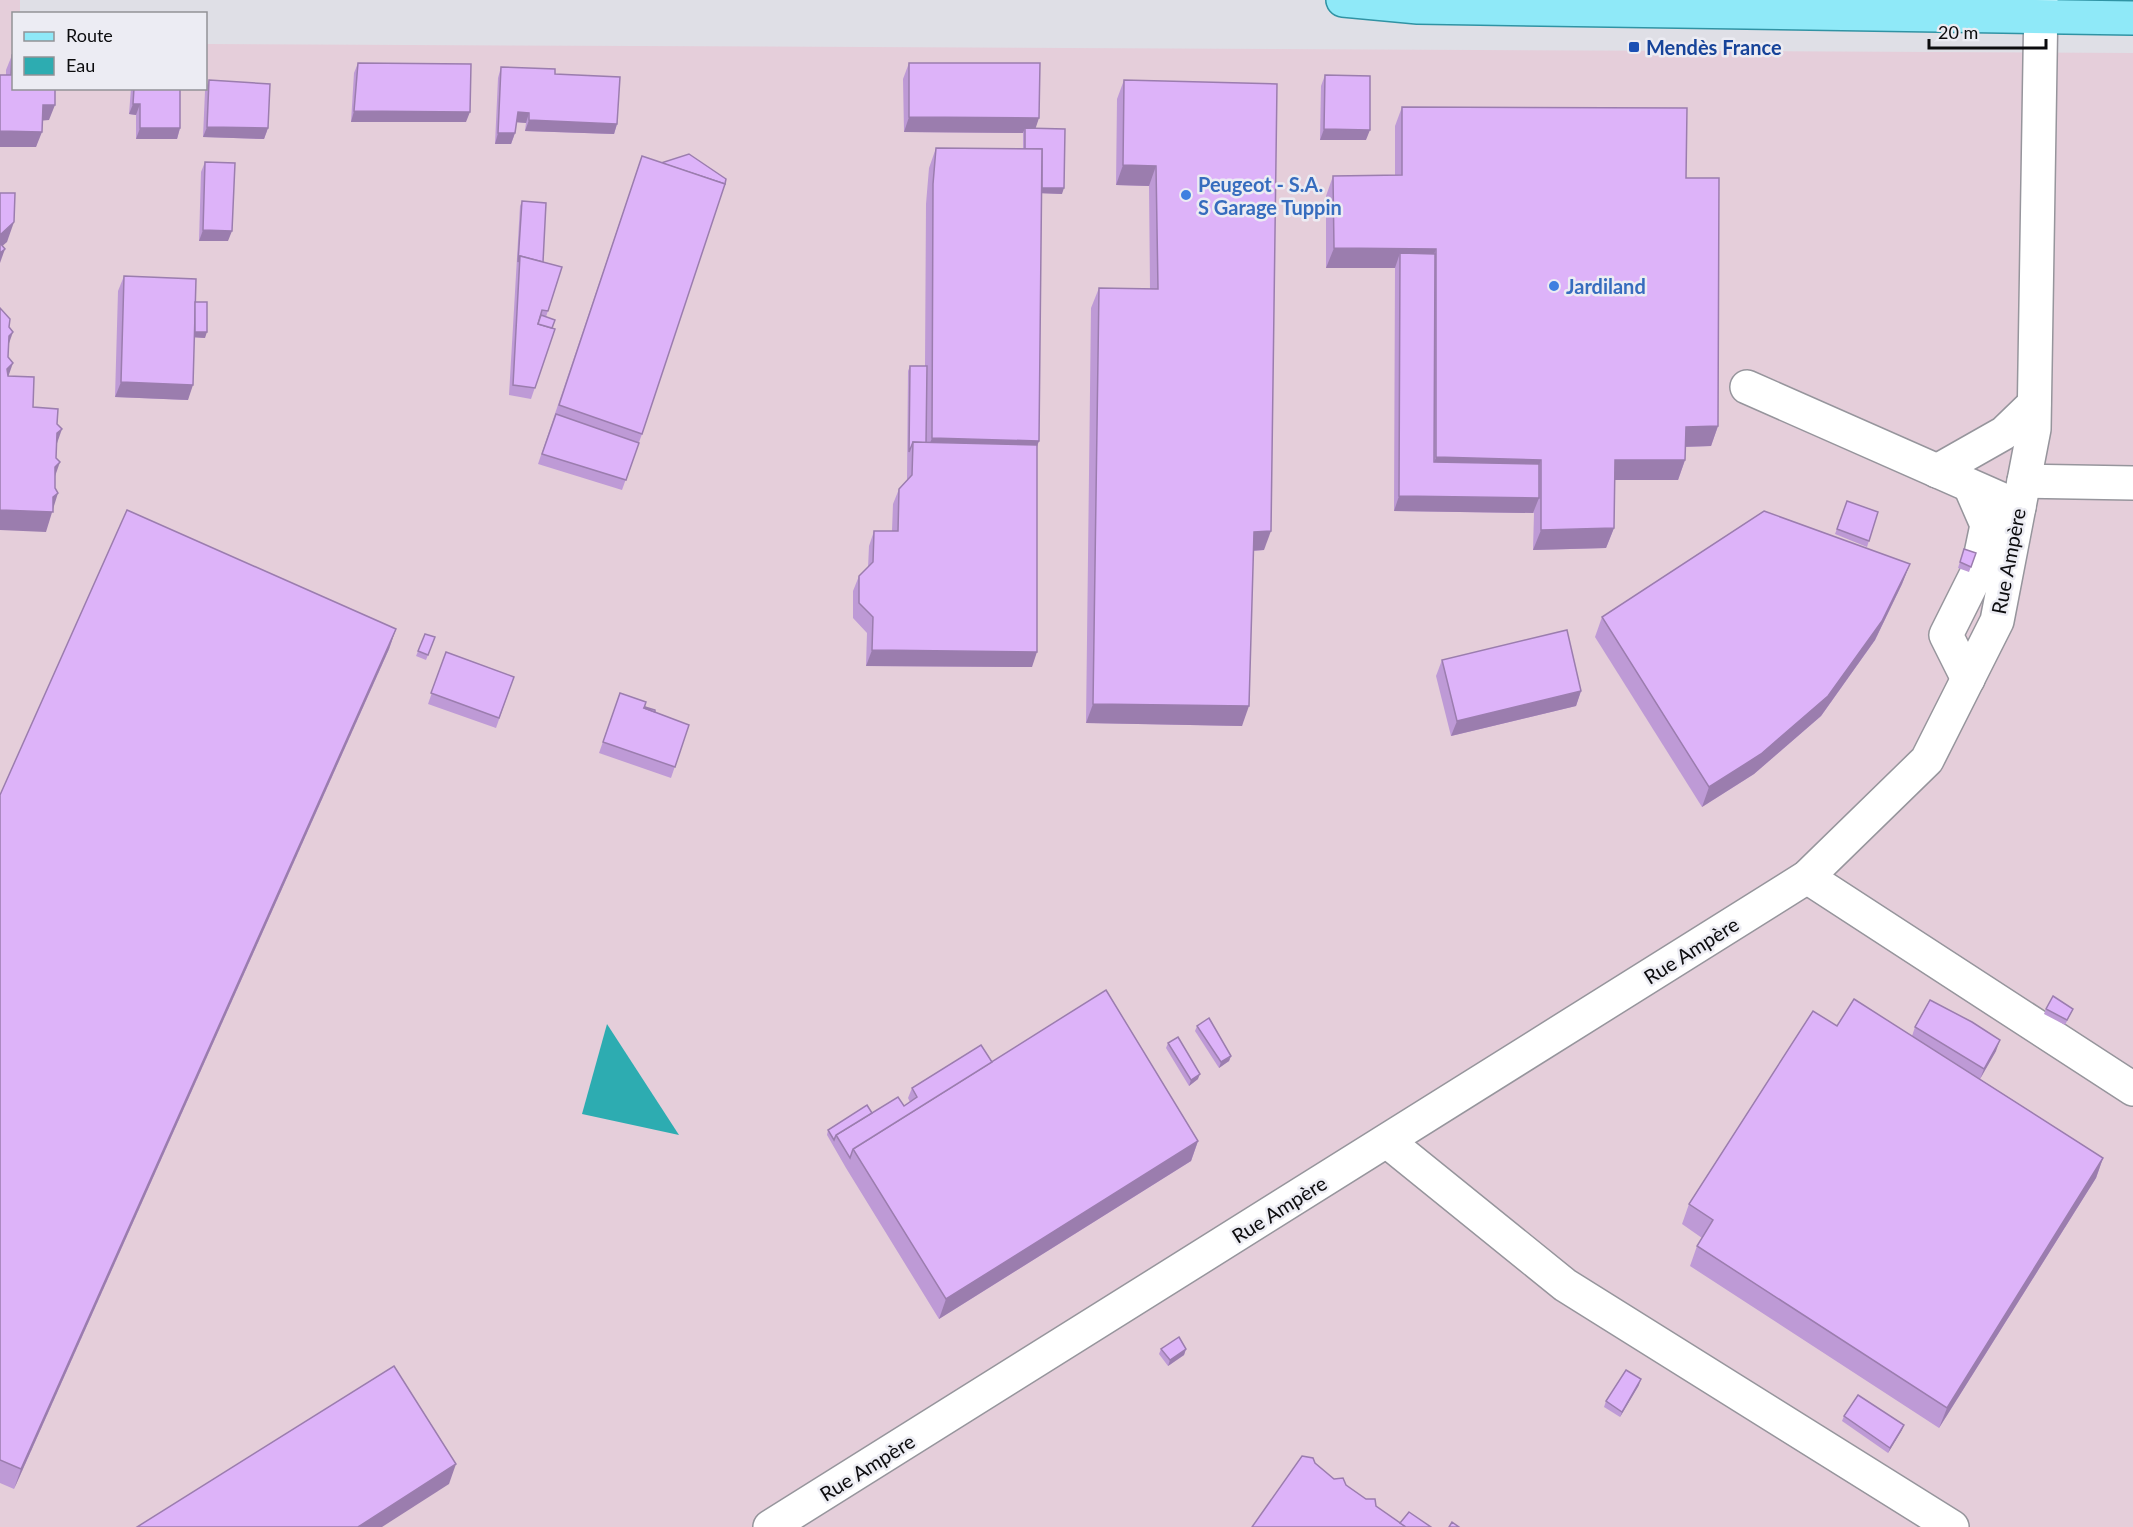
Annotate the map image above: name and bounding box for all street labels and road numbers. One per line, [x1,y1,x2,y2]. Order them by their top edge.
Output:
street label: Rue Ampère [1986,506,2030,616]
street label: Rue Ampère [1639,911,1743,989]
street label: Rue Ampère [1227,1170,1331,1248]
street label: Rue Ampère [815,1428,919,1506]

